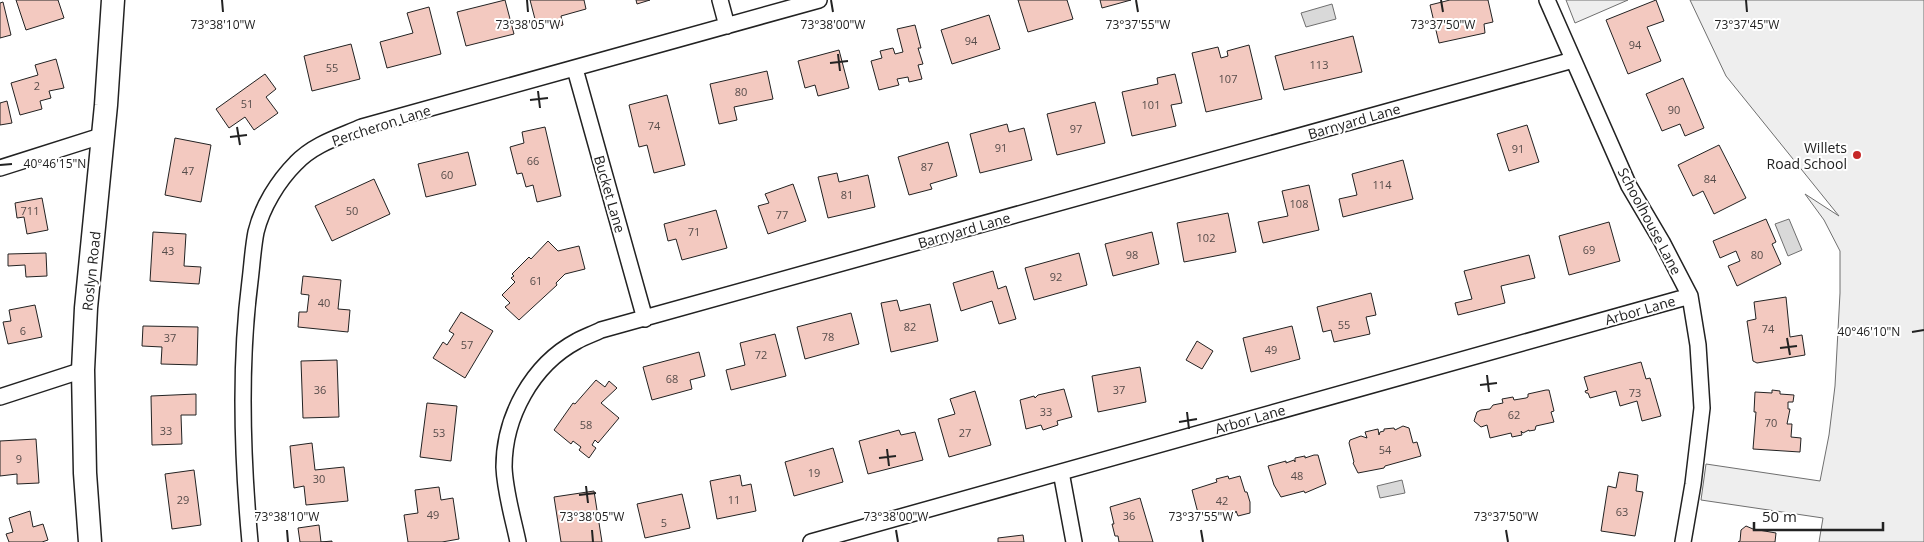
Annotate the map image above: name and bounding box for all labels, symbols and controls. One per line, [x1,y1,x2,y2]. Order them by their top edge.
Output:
text: 73°38'10"W [191,16,255,33]
text: 73°38'05"W [496,16,560,33]
text: 73°38'00"W [801,16,865,33]
text: 73°37'55"W [1106,16,1170,33]
text: 73°37'50"W [1411,16,1475,33]
text: 73°37'45"W [1715,16,1779,33]
house number: 94 [965,33,978,48]
house number: 94 [1629,37,1642,52]
house number: 113 [1310,57,1328,72]
house number: 55 [326,60,338,75]
house number: 107 [1219,71,1237,86]
house number: 2 [34,78,40,93]
house number: 80 [735,84,747,99]
house number: 51 [241,96,253,111]
house number: 101 [1142,97,1160,112]
street label: Barnyard Lane [1306,99,1403,143]
street label: Percheron Lane [329,100,433,150]
house number: 90 [1668,102,1680,117]
house number: 74 [648,118,661,133]
house number: 97 [1070,121,1082,136]
place label: Willets Road School [1767,138,1847,173]
house number: 91 [995,140,1007,155]
house number: 91 [1512,141,1524,156]
marker: Willets Road School [1851,149,1863,161]
house number: 66 [527,153,539,168]
street label: Bucket Lane [590,153,630,235]
text: 40°46'15"N [24,155,86,172]
house number: 87 [921,159,933,174]
house number: 47 [182,163,194,178]
street label: Schoolhouse Lane [1614,164,1686,278]
house number: 60 [441,167,453,182]
house number: 84 [1704,171,1717,186]
house number: 114 [1373,177,1392,192]
house number: 81 [841,187,853,202]
house number: 108 [1290,196,1308,211]
house number: 711 [21,203,39,218]
house number: 50 [346,203,358,218]
house number: 77 [776,207,788,222]
street label: Barnyard Lane [916,208,1013,252]
house number: 71 [688,224,700,239]
street label: Roslyn Road [77,230,105,312]
house number: 102 [1197,230,1215,245]
house number: 69 [1583,242,1595,257]
house number: 43 [162,243,174,258]
house number: 98 [1126,247,1138,262]
house number: 80 [1751,247,1763,262]
house number: 92 [1050,269,1062,284]
house number: 61 [530,273,542,288]
street label: Arbor Lane [1603,291,1678,329]
house number: 40 [318,295,330,310]
house number: 55 [1338,317,1350,332]
house number: 82 [904,319,916,334]
house number: 74 [1762,321,1775,336]
house number: 6 [20,323,26,338]
text: 40°46'10"N [1838,323,1900,340]
house number: 78 [822,329,834,344]
house number: 37 [164,330,176,345]
house number: 57 [461,337,473,352]
house number: 49 [1265,342,1277,357]
house number: 72 [755,347,767,362]
house number: 68 [666,371,678,386]
house number: 36 [314,382,326,397]
house number: 37 [1113,382,1125,397]
house number: 73 [1629,385,1641,400]
street label: Arbor Lane [1213,400,1288,438]
house number: 33 [1040,404,1052,419]
house number: 62 [1508,407,1520,422]
house number: 70 [1765,415,1777,430]
house number: 58 [580,417,592,432]
house number: 33 [160,423,172,438]
house number: 53 [433,425,445,440]
house number: 27 [959,425,971,440]
house number: 54 [1379,442,1392,457]
house number: 9 [16,451,22,466]
house number: 19 [808,465,820,480]
house number: 48 [1291,468,1303,483]
house number: 30 [313,471,325,486]
house number: 29 [177,492,189,507]
house number: 11 [728,492,740,507]
house number: 42 [1216,493,1228,508]
scale bar [1754,500,1883,532]
house number: 63 [1616,504,1628,519]
text: 50 m [1762,506,1797,526]
house number: 49 [427,507,439,522]
text: 73°38'10"W [255,508,319,525]
text: 73°38'05"W [560,508,624,525]
text: 73°38'00"W [864,508,928,525]
house number: 36 [1123,508,1135,523]
text: 73°37'55"W [1169,508,1233,525]
text: 73°37'50"W [1474,508,1538,525]
house number: 5 [661,515,667,530]

